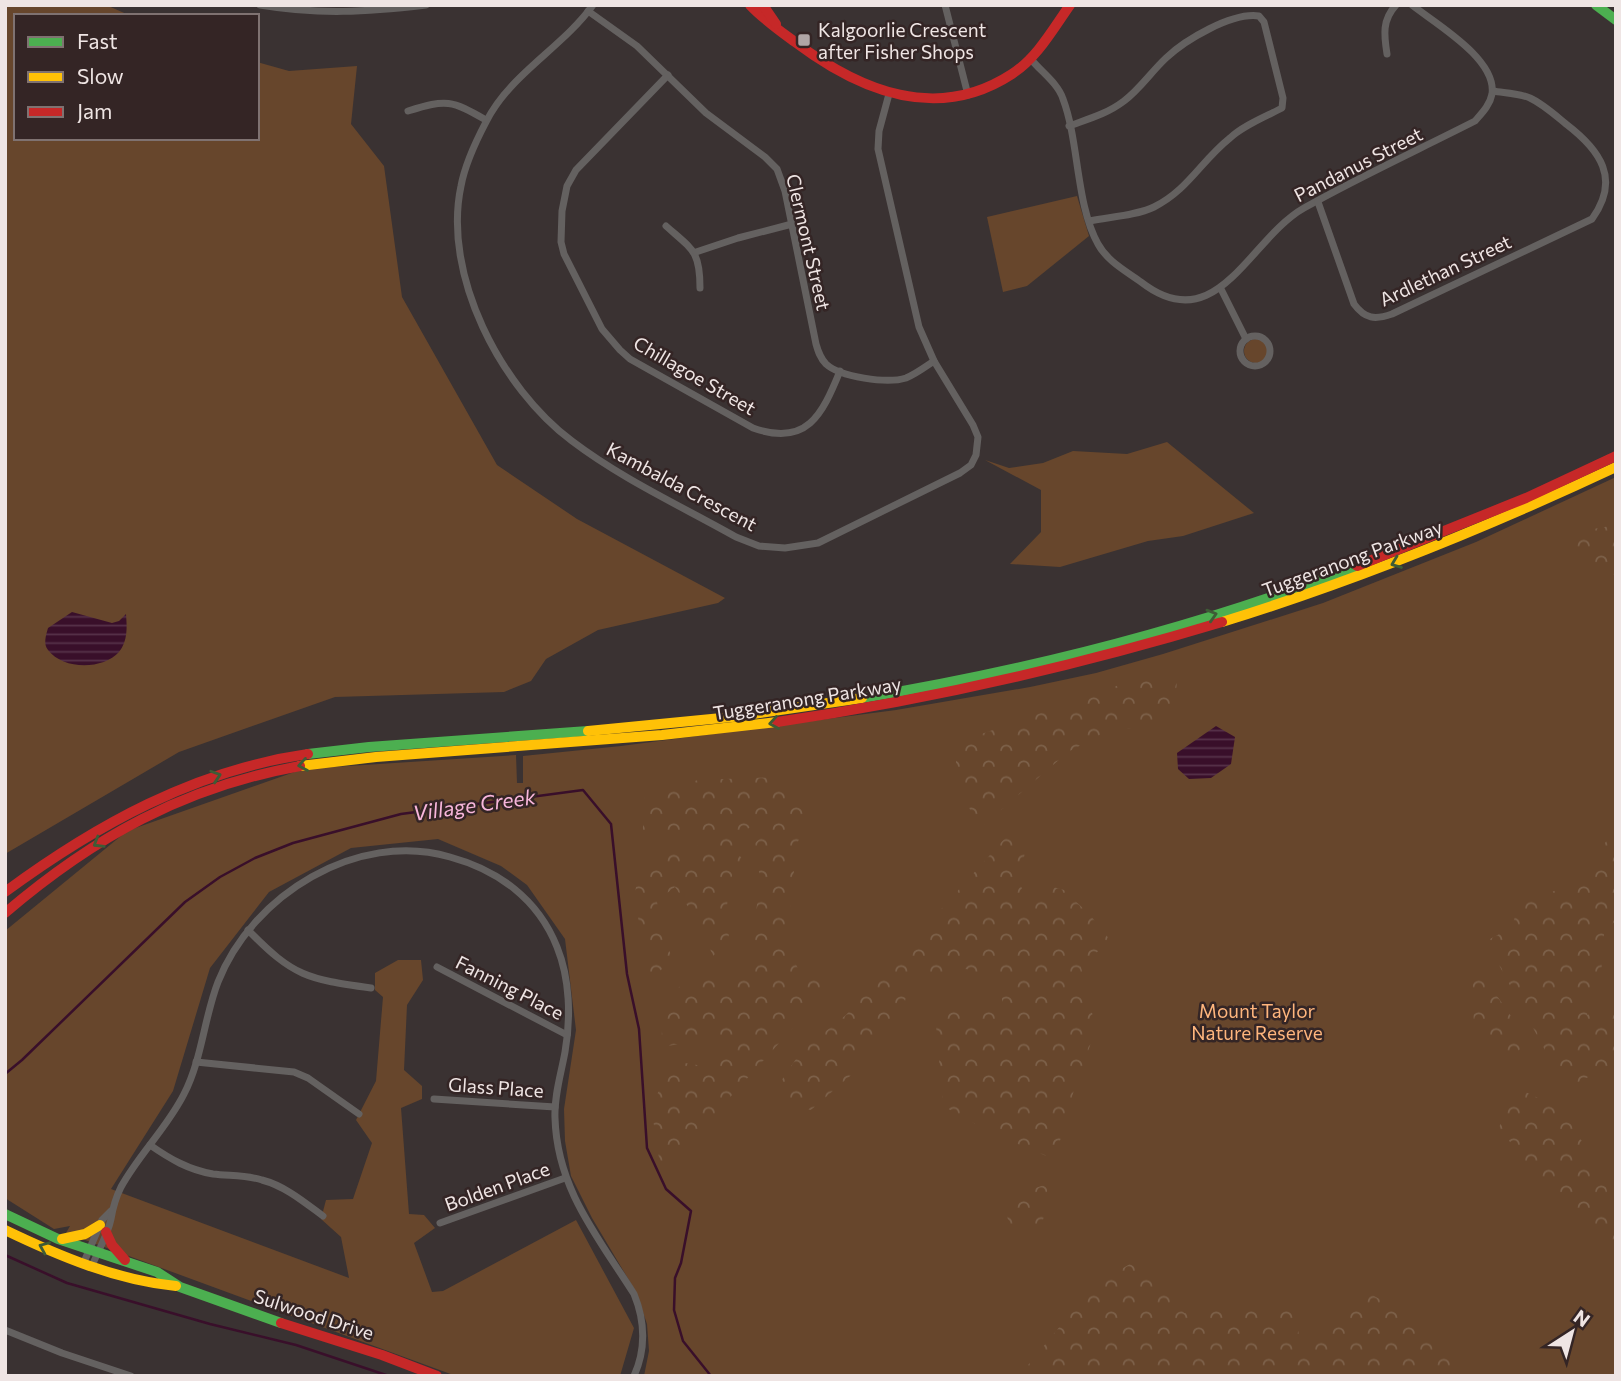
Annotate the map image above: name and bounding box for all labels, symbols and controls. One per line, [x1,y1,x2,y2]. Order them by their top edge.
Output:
legend [14,14,259,140]
place label: Kalgoorlie Crescent after Fisher Shops [818,18,987,63]
text: Fast [77,28,118,53]
marker: Kalgoorlie Crescent after Fisher Shops [796,32,812,48]
text: Slow [77,63,124,88]
text: Jam [77,98,112,123]
street label: Pandanus Street [1290,122,1426,206]
street label: Clermont Street [782,171,836,313]
street label: Ardlethan Street [1375,229,1515,311]
street label: Chillagoe Street [630,331,760,419]
street label: Kambalda Crescent [603,437,761,535]
street label: Tuggeranong Parkway [1259,515,1446,601]
one-way arrow [1391,554,1403,568]
one-way arrow [1206,609,1218,624]
street label: Tuggeranong Parkway [711,672,903,724]
one-way arrow [768,715,780,730]
one-way arrow [297,757,309,772]
one-way arrow [210,769,222,784]
water label: Village Creek [411,783,538,825]
one-way arrow [92,834,105,847]
street label: Fanning Place [452,950,568,1024]
park label: Mount Taylor Nature Reserve [1191,999,1323,1044]
street label: Glass Place [447,1072,545,1102]
street label: Bolden Place [441,1156,553,1216]
one-way arrow [39,1242,51,1256]
street label: Sulwood Drive [251,1284,377,1344]
north arrow [1537,1297,1607,1367]
text: N [1570,1304,1595,1331]

